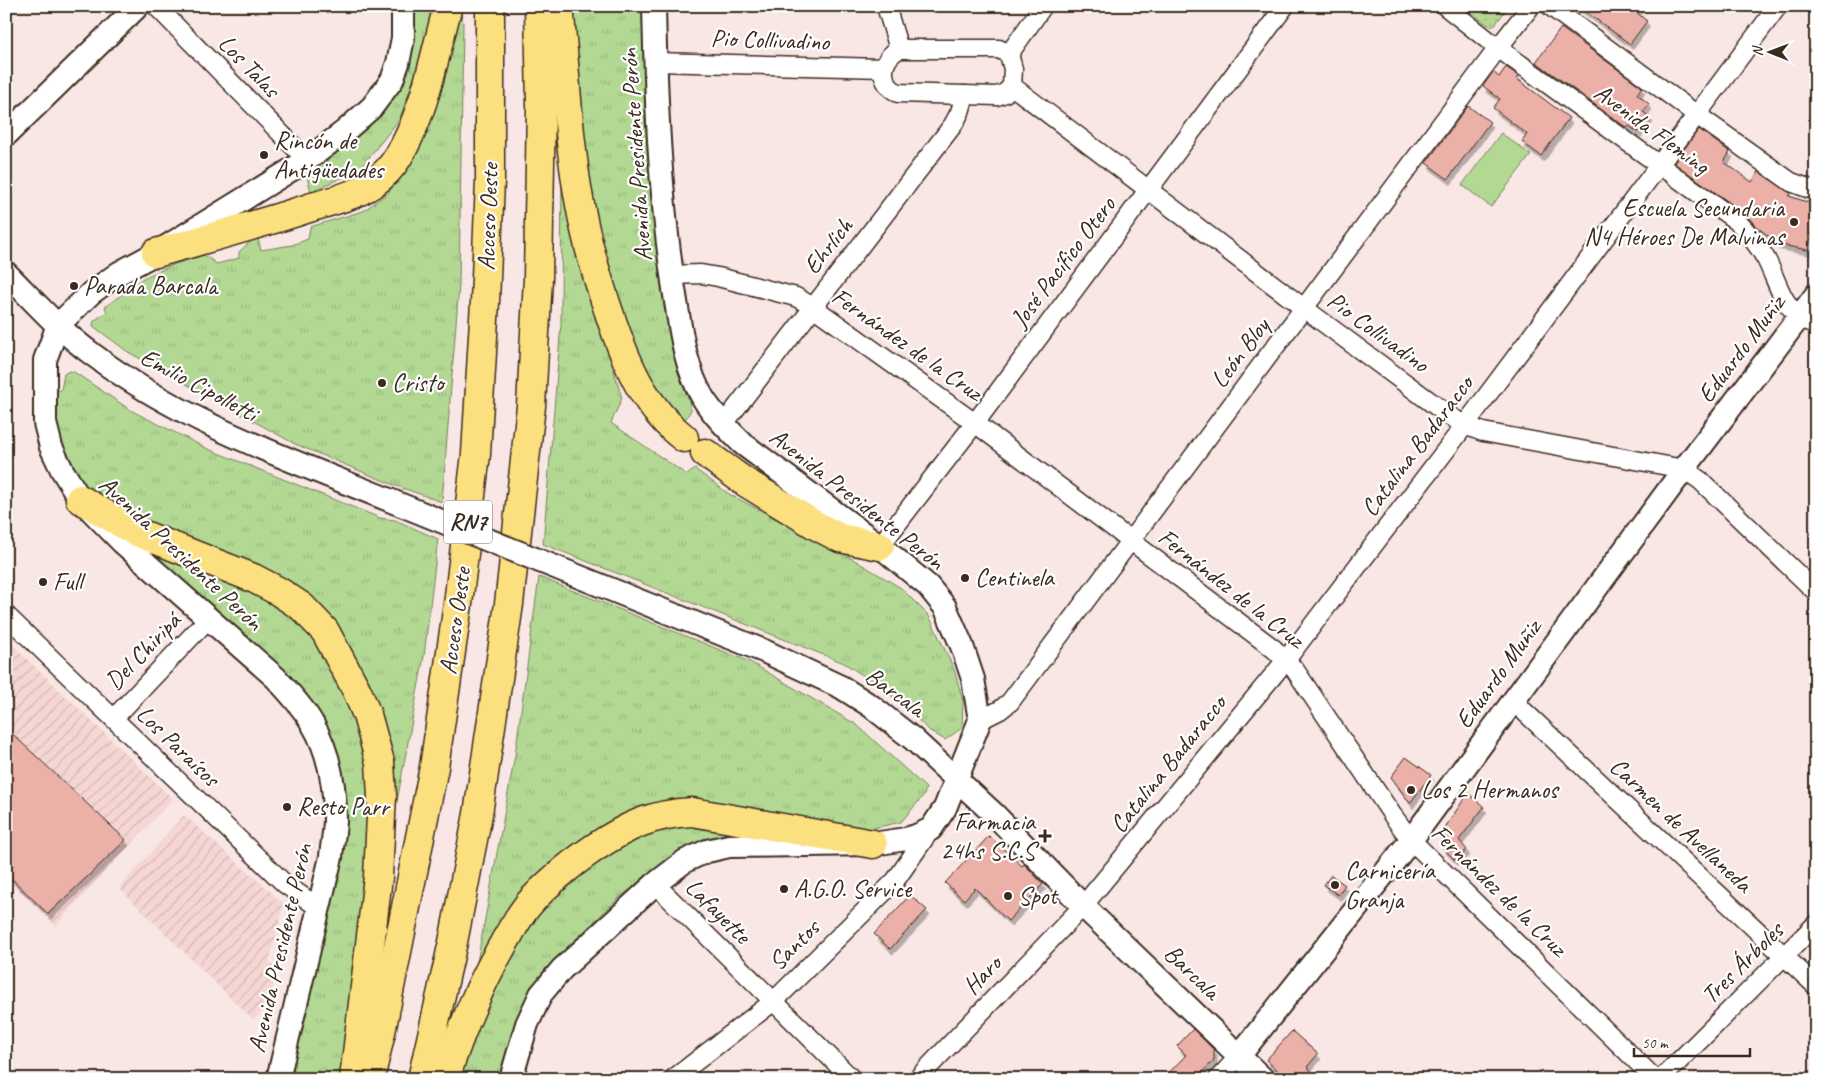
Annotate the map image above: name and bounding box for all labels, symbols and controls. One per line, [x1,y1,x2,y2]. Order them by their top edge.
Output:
street label: Pio Collivadino [710,22,831,58]
street label: Los Talas [211,28,289,106]
north arrow [1744,28,1794,78]
text: N [1749,45,1766,56]
street label: Avenida Presidente Perón [613,47,659,262]
street label: Avenida Fleming [1588,76,1717,182]
place label: Rincón de Antigüedades [274,125,386,186]
marker: Rincón de Antigüedades [258,149,270,161]
street label: Acceso Oeste [470,161,506,271]
street label: José Pacífico Otero [1003,189,1123,335]
place label: Escuela Secundaria N4 Héroes De Malvinas [1584,192,1786,253]
street label: Ehrlich [796,210,861,281]
marker: Escuela Secundaria N4 Héroes De Malvinas [1788,216,1800,228]
place label: Parada Barcala [84,270,220,302]
marker: Parada Barcala [68,280,80,292]
street label: Fernández de la Cruz [825,280,991,410]
street label: Pio Collivadino [1321,284,1436,380]
street label: Eduardo Muñiz [1690,286,1794,409]
street label: León Bloy [1203,310,1278,394]
street label: Emilio Cipolletti [135,341,266,431]
place label: Cristo [392,367,446,399]
street label: Catalina Badaracco [1354,367,1482,523]
marker: Cristo [376,377,388,389]
street label: Avenida Presidente Perón [763,421,951,578]
street label: Avenida Presidente Perón [92,469,270,638]
road number: RN7 [444,501,492,544]
street label: Fernández de la Cruz [1152,521,1313,657]
place label: Centinela [975,562,1056,594]
street label: Acceso Oeste [432,564,479,676]
place label: Full [53,566,87,598]
marker: Centinela [959,572,971,584]
marker: Full [37,576,49,588]
street label: Del Chiripá [98,604,189,696]
street label: Eduardo Muñiz [1448,611,1550,735]
street label: Barcala [859,660,933,726]
street label: Catalina Badaracco [1103,686,1235,839]
street label: Los Paraísos [129,698,228,795]
street label: Carmen de Avellaneda [1603,751,1761,901]
place label: Los 2 Hermanos [1421,774,1560,806]
marker: Los 2 Hermanos [1405,784,1417,796]
place label: Resto Parr [297,791,392,823]
marker: Resto Parr [281,801,293,813]
place label: Farmacia 24hs S.C.S [940,806,1040,867]
street label: Fernández de la Cruz [1424,817,1576,965]
marker: Farmacia 24hs S.C.S [1039,830,1051,842]
street label: Avenida Presidente Perón [240,840,320,1055]
place label: Carnicería Granja [1345,855,1437,916]
street label: Lafayette [678,871,759,952]
place label: A.G.O. Service [794,873,913,905]
marker: Carnicería Granja [1329,879,1341,891]
place label: Spot [1018,880,1059,912]
marker: A.G.O. Service [778,883,790,895]
marker: Spot [1002,890,1014,902]
street label: Santos [762,911,828,977]
street label: Tres Árboles [1694,913,1792,1011]
street label: Barcala [1157,937,1229,1008]
street label: Haro [956,946,1011,1002]
scale bar [1634,1025,1751,1057]
text: 50 m [1642,1034,1669,1053]

